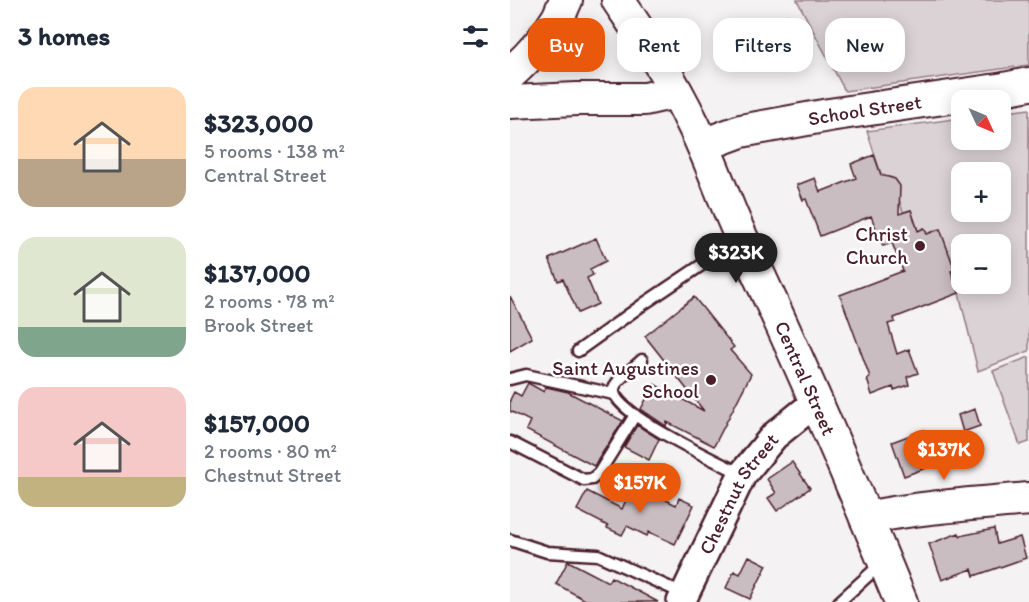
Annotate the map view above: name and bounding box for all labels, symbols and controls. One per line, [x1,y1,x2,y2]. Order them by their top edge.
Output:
chip: Buy [528,18,605,72]
chip: Rent [617,18,701,72]
chip: Filters [713,18,813,72]
chip: New [825,18,905,72]
text: 3 homes [18,20,110,52]
icon: filters [459,20,492,53]
street label: School Street [806,89,923,131]
north arrow [951,90,1011,150]
map controls [951,90,1011,294]
text: $323,000 [204,107,313,139]
icon: home [66,111,138,183]
text: 5 rooms · 138 m² [204,139,345,163]
button: + [951,162,1011,222]
text: Central Street [204,163,326,187]
place label: Christ Church [846,222,908,269]
pin: $323K [694,233,778,284]
button: − [951,234,1011,294]
marker: Christ Church [913,239,927,253]
text: $323K [708,240,764,264]
text: $137,000 [204,257,311,289]
icon: home [66,261,138,333]
text: 2 rooms · 78 m² [204,289,335,313]
text: Brook Street [204,313,313,337]
street label: Central Street [770,317,841,439]
place label: Saint Augustines School [552,356,699,403]
marker: Saint Augustines School [704,373,718,387]
text: $157,000 [204,407,310,439]
icon: home [66,411,138,483]
street label: Chestnut Street [694,428,784,558]
pin: $137K [902,430,986,481]
text: $137K [917,437,971,461]
text: 2 rooms · 80 m² [204,439,337,463]
text: Chestnut Street [204,463,341,487]
pin: $157K [598,463,682,514]
text: $157K [614,470,666,494]

